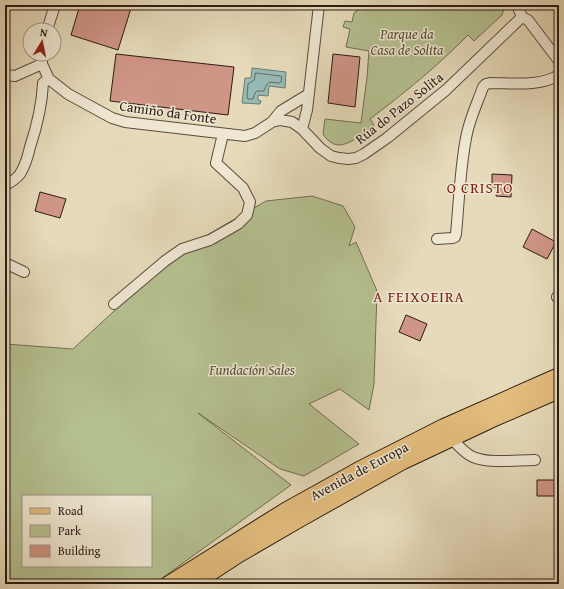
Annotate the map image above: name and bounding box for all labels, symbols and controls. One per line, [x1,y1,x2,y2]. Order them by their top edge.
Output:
north arrow [22,22,62,62]
text: N [39,24,49,41]
park label: Parque da Casa de Solita [370,24,444,60]
street label: Rúa do Pazo Solita [351,67,448,149]
street label: Camiño da Fonte [118,95,218,129]
district label: O CRISTO [447,177,513,198]
district label: A FEIXOEIRA [373,286,465,307]
park label: Fundación Sales [208,360,295,380]
street label: Avenida de Europa [306,436,412,505]
legend [22,495,152,567]
text: Road [58,502,84,519]
text: Park [58,522,82,539]
text: Building [58,542,101,559]

